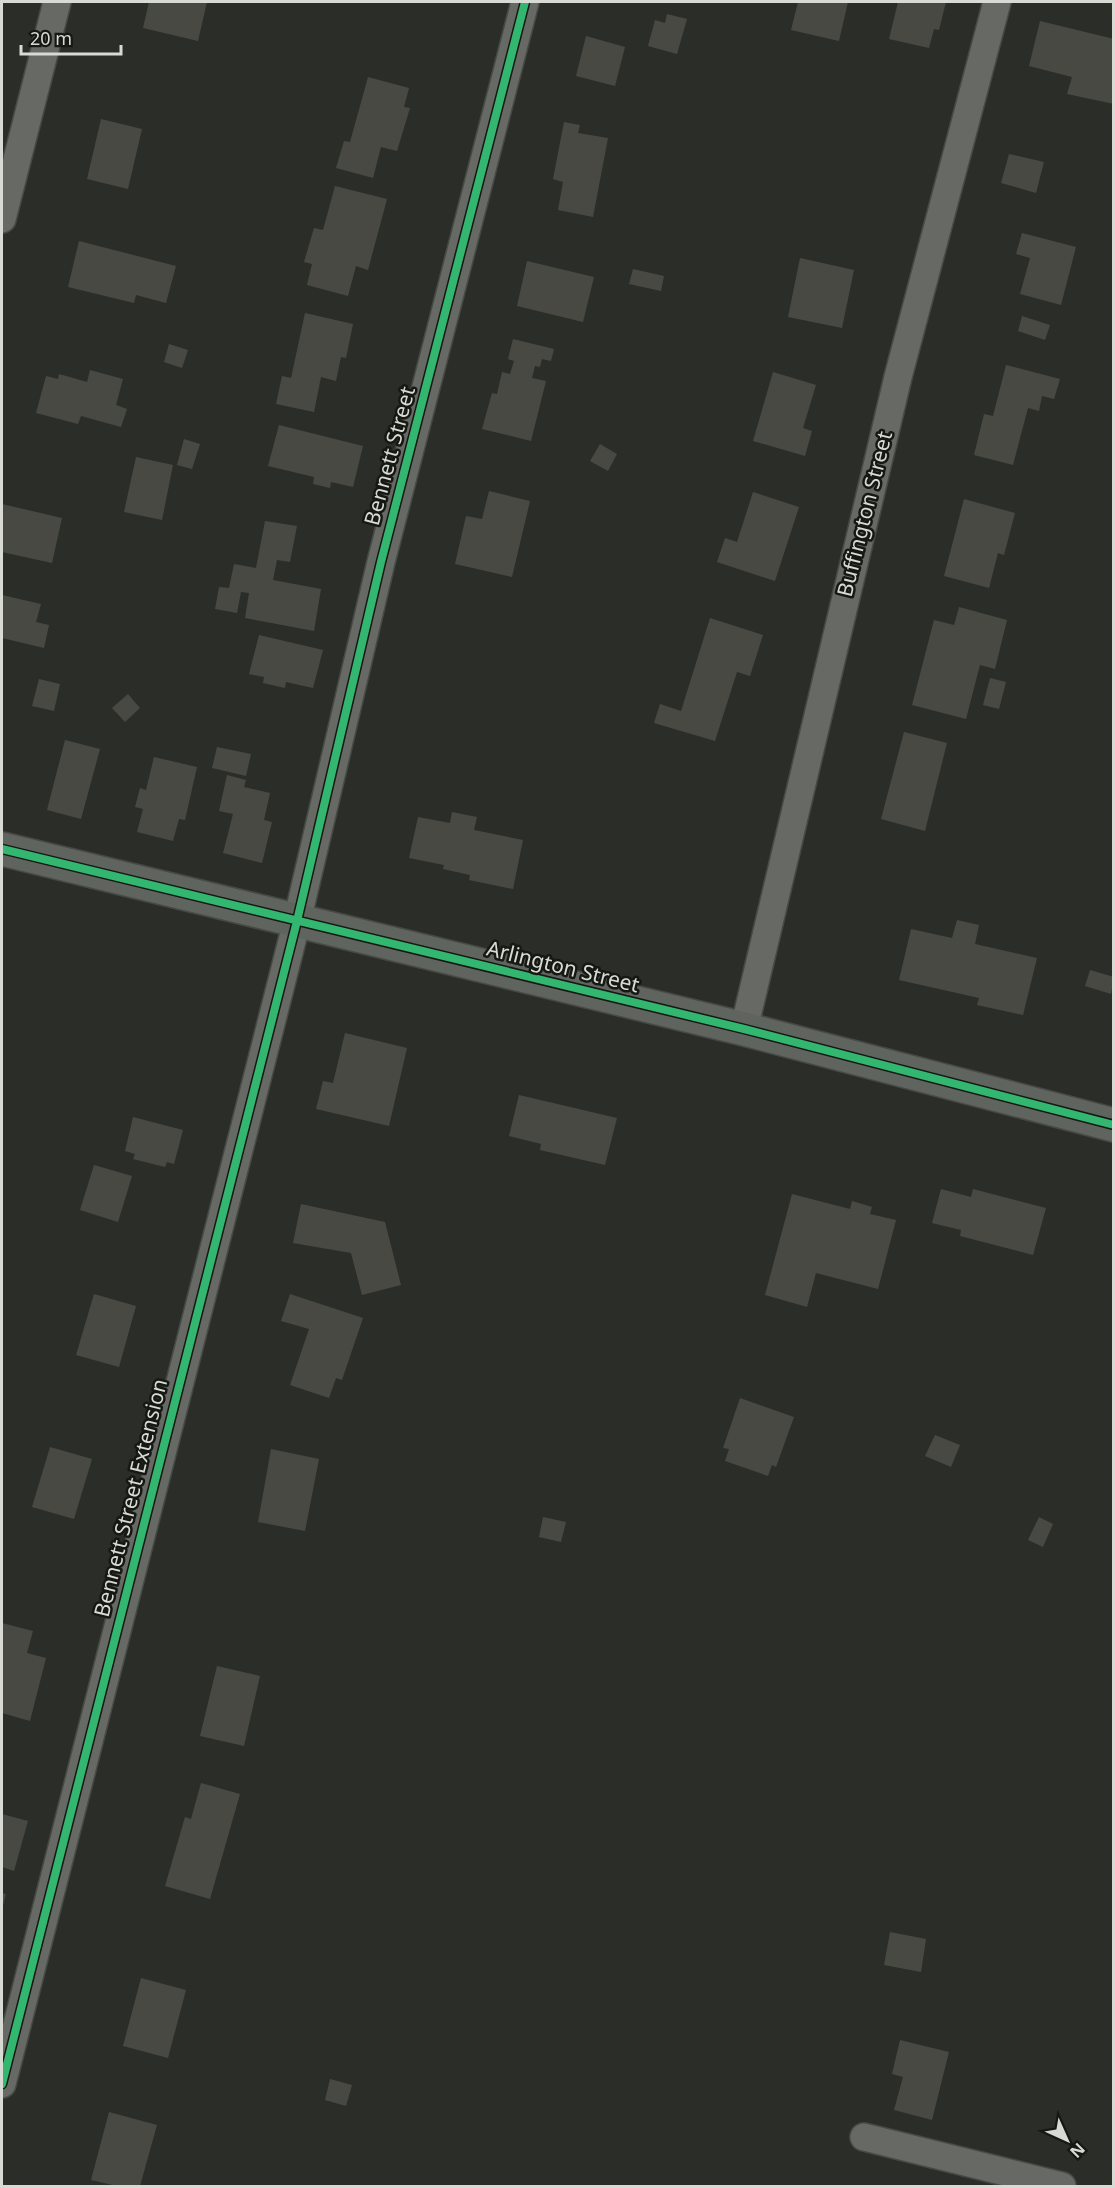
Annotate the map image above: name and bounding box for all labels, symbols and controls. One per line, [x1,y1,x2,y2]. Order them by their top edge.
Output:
scale bar [21,18,122,56]
text: 20 m [30,26,72,50]
street label: Bennett Street [357,383,421,528]
street label: Buffington Street [830,428,898,599]
street label: Arlington Street [484,934,643,999]
street label: Bennett Street Extension [87,1376,173,1620]
north arrow [1037,2110,1097,2170]
text: N [1065,2138,1090,2163]

